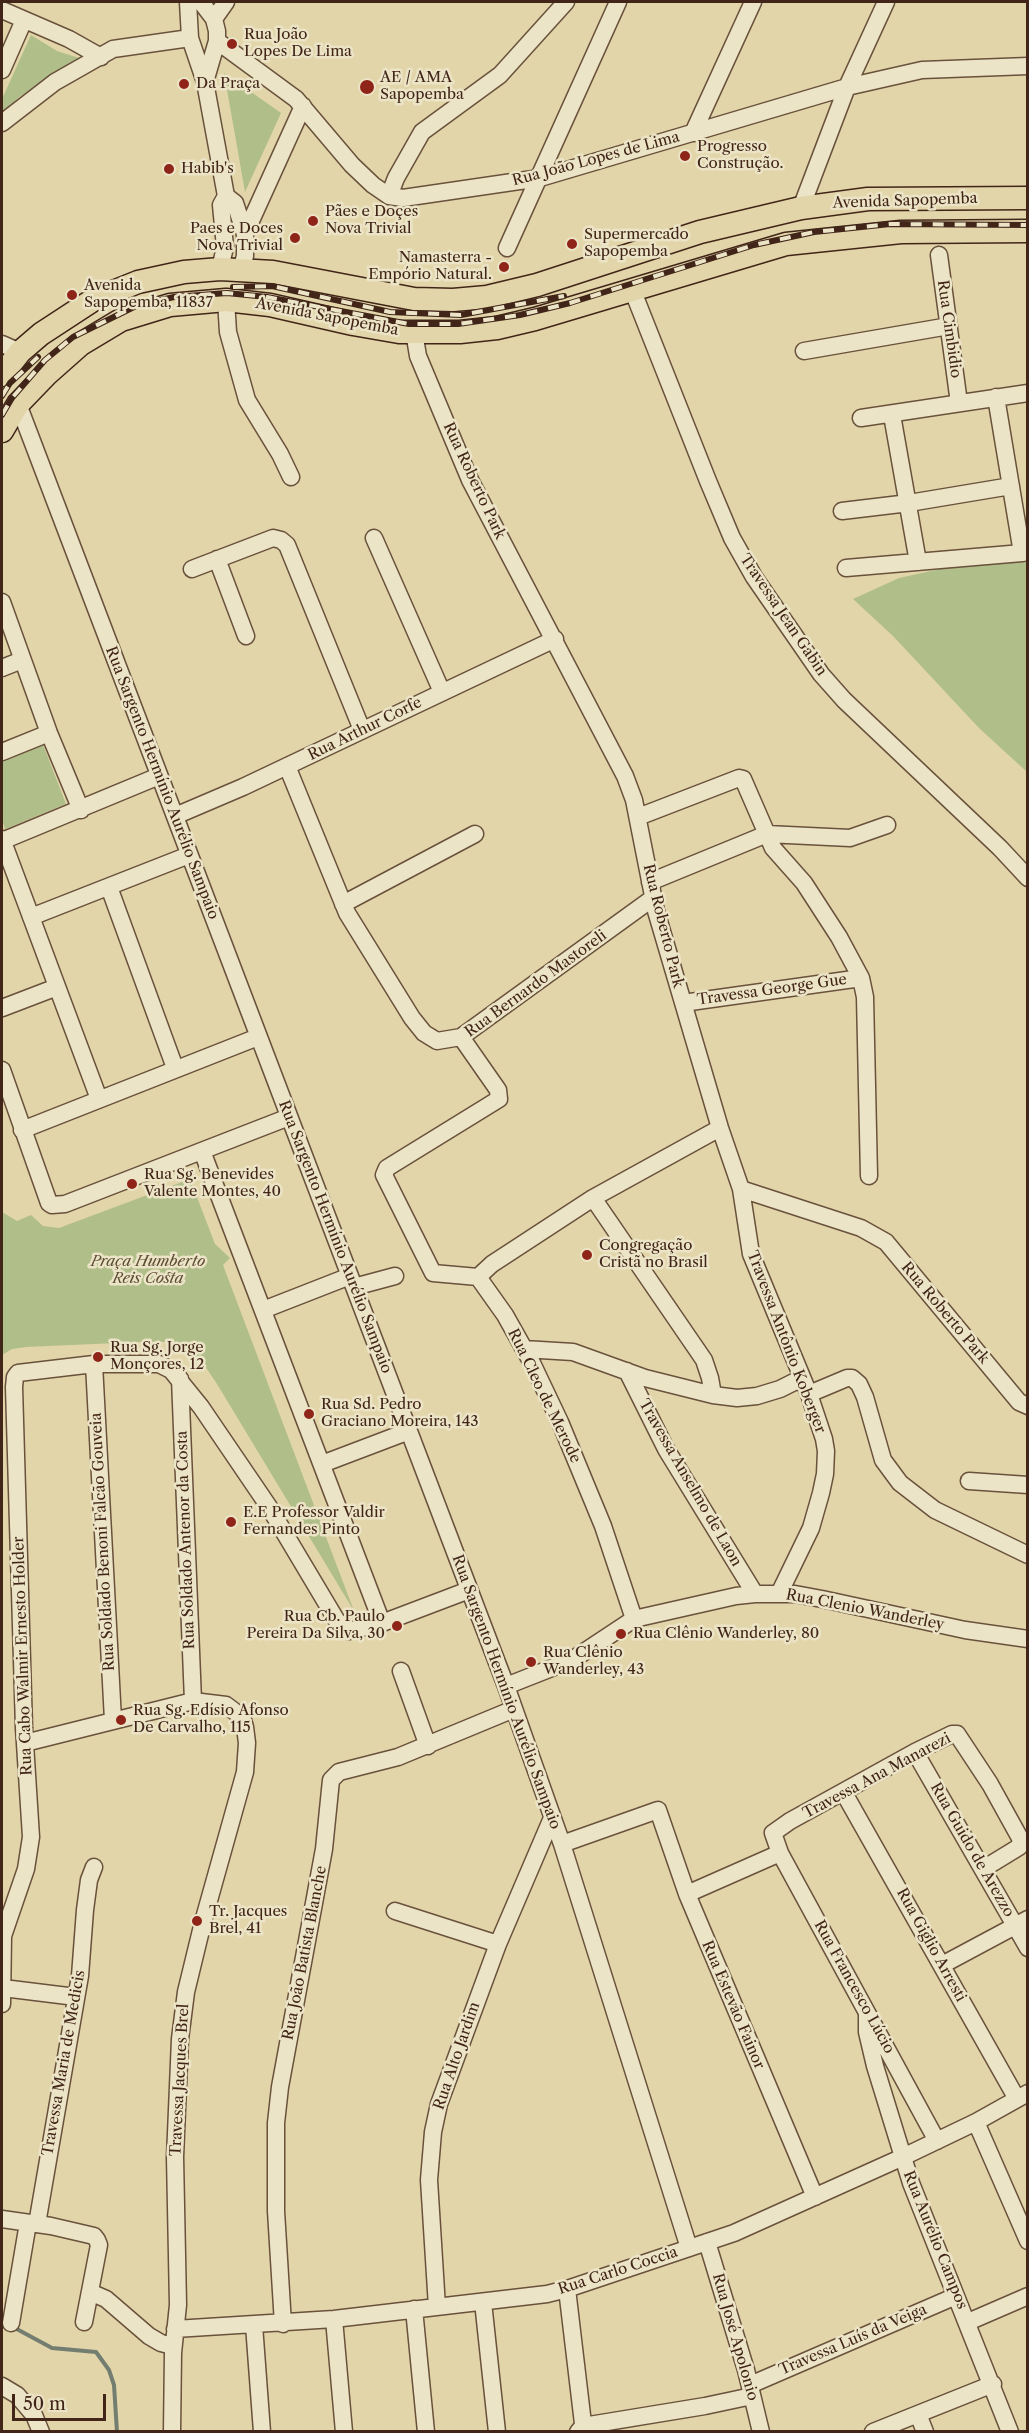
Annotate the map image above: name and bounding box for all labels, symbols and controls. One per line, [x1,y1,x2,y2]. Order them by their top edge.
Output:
place label: Rua João Lopes De Lima [244,26,352,61]
marker: Rua João Lopes De Lima [225,37,239,51]
place label: AE / AMA Sapopemba [380,69,464,104]
place label: Da Praça [196,75,260,93]
marker: Da Praça [177,77,191,91]
marker: AE / AMA Sapopemba [358,78,376,96]
street label: Rua João Lopes de Lima [510,128,682,190]
place label: Progresso Construção. [697,138,783,173]
marker: Progresso Construção. [678,149,692,163]
place label: Habib's [181,160,234,178]
marker: Habib's [162,162,176,176]
street label: Avenida Sapopemba [832,189,978,213]
place label: Pães e Doçes Nova Trivial [325,203,418,238]
marker: Pães e Doçes Nova Trivial [306,214,320,228]
place label: Paes e Doces Nova Trivial [190,220,283,255]
place label: Supermercado Sapopemba [584,226,689,261]
marker: Paes e Doces Nova Trivial [288,231,302,245]
marker: Supermercado Sapopemba [565,237,579,251]
place label: Namasterra - Empório Natural. [368,249,492,284]
marker: Namasterra - Empório Natural. [497,260,511,274]
place label: Avenida Sapopemba, 11837 [84,277,213,312]
street label: Rua Cimbidio [933,279,965,379]
marker: Avenida Sapopemba, 11837 [65,288,79,302]
street label: Avenida Sapopemba [254,294,400,340]
street label: Rua Roberto Park [439,420,509,542]
street label: Travessa Jean Gabin [736,551,830,679]
street label: Rua Sargento Hermínio Aurélio Sampaio [101,644,223,922]
street label: Rua Arthur Corfe [305,694,425,764]
street label: Rua Roberto Park [639,862,687,990]
street label: Rua Bernardo Mastoreli [462,927,610,1041]
street label: Travessa George Gue [696,971,848,1009]
street label: Rua Sargento Hermínio Aurélio Sampaio [274,1098,396,1376]
place label: Rua Sg. Benevides Valente Montes, 40 [144,1166,281,1201]
marker: Rua Sg. Benevides Valente Montes, 40 [125,1177,139,1191]
place label: Congregação Cristã no Brasil [599,1237,708,1272]
marker: Congregação Cristã no Brasil [580,1248,594,1262]
street label: Travessa Antônio Koberger [743,1248,829,1436]
park label: Praça Humberto Reis Costa [91,1253,205,1288]
street label: Rua Roberto Park [897,1259,993,1367]
street label: Rua Cleo de Merode [504,1326,584,1466]
place label: Rua Sg. Jorge Monçores, 12 [110,1339,204,1374]
marker: Rua Sg. Jorge Monçores, 12 [91,1350,105,1364]
place label: Rua Sd. Pedro Graciano Moreira, 143 [321,1396,479,1431]
street label: Travessa Anselmo de Laon [635,1396,745,1570]
marker: Rua Sd. Pedro Graciano Moreira, 143 [302,1407,316,1421]
street label: Rua Soldado Benoni Falcão Gouveia [87,1412,119,1672]
street label: Rua Soldado Antenor da Costa [173,1430,199,1650]
place label: E.E Professor Valdir Fernandes Pinto [243,1504,385,1539]
marker: E.E Professor Valdir Fernandes Pinto [224,1515,238,1529]
street label: Rua Cabo Walmir Ernesto Holder [10,1536,36,1776]
street label: Rua Sargento Hermínio Aurélio Sampaio [448,1552,564,1832]
street label: Rua Clenio Wanderley [784,1586,946,1634]
place label: Rua Cb. Paulo Pereira Da Silva, 30 [247,1608,385,1643]
marker: Rua Cb. Paulo Pereira Da Silva, 30 [390,1619,404,1633]
place label: Rua Clênio Wanderley, 80 [633,1625,819,1643]
marker: Rua Clênio Wanderley, 80 [614,1627,628,1641]
place label: Rua Clênio Wanderley, 43 [543,1644,644,1679]
marker: Rua Clênio Wanderley, 43 [524,1655,538,1669]
place label: Rua Sg. Edísio Afonso De Carvalho, 115 [133,1702,289,1737]
marker: Rua Sg. Edísio Afonso De Carvalho, 115 [114,1713,128,1727]
street label: Travessa Ana Manarezi [800,1729,954,1823]
street label: Rua Guido de Arezzo [926,1780,1018,1920]
street label: Rua João Batista Blanche [279,1864,331,2042]
street label: Rua Giglio Arresti [892,1885,970,2005]
place label: Tr. Jacques Brel, 41 [209,1903,287,1938]
marker: Tr. Jacques Brel, 41 [190,1914,204,1928]
street label: Rua Francesco Lúcio [810,1917,898,2057]
street label: Rua Estevão Fainor [698,1938,768,2072]
street label: Travessa Maria de Medicis [39,1969,89,2157]
street label: Rua Alto Jardim [430,2000,484,2112]
street label: Travessa Jacques Brel [167,2003,193,2157]
street label: Rua Aurélio Campos [899,2168,971,2312]
street label: Rua Carlo Coccia [556,2243,680,2299]
street label: Rua José Apolonio [708,2271,762,2403]
street label: Travessa Luís da Veiga [776,2301,930,2379]
scale bar [15,2382,110,2420]
text: 50 m [23,2393,66,2415]

